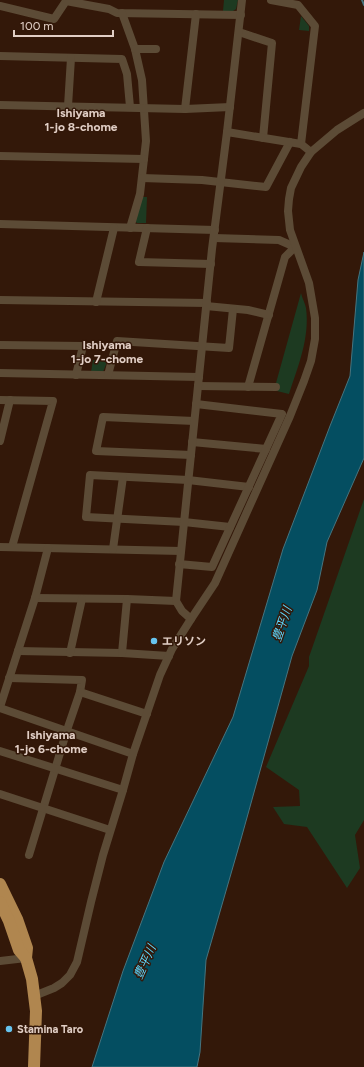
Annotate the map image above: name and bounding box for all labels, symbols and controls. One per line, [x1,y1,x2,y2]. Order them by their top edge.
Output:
scale bar [14,12,113,38]
text: 100 m [20,19,54,33]
district label: Ishiyama 1-jo 8-chome [45,106,118,134]
district label: Ishiyama 1-jo 7-chome [71,338,144,366]
water label: 豊平川 [270,603,295,643]
place label: エリソン [162,635,206,648]
marker: エリソン [149,636,159,646]
district label: Ishiyama 1-jo 6-chome [15,728,88,756]
water label: 豊平川 [131,941,160,981]
place label: Stamina Taro [17,1023,84,1036]
marker: Stamina Taro [4,1024,14,1034]

